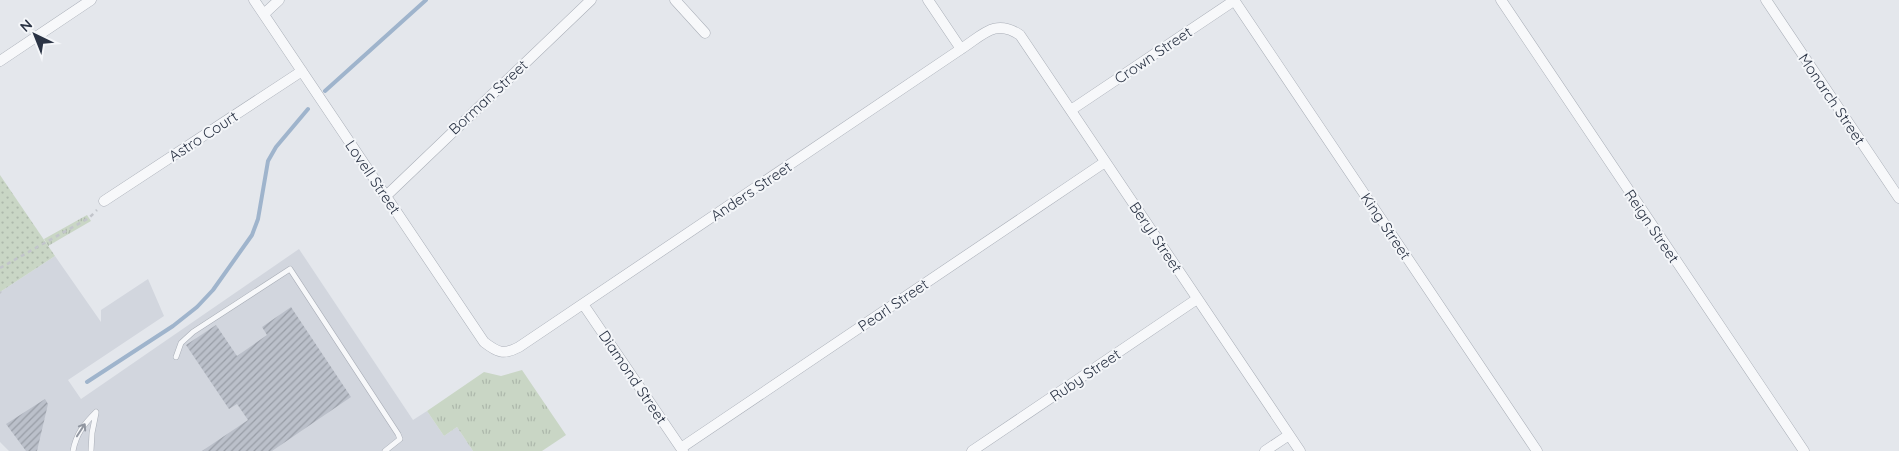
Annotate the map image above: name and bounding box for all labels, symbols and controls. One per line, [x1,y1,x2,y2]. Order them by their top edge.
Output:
north arrow [10,10,60,60]
text: N [16,15,36,36]
street label: Crown Street [1111,22,1195,88]
street label: Monarch Street [1794,50,1870,148]
street label: Borman Street [445,56,531,138]
street label: Astro Court [165,107,241,165]
street label: Lovell Street [341,136,405,218]
street label: Anders Street [707,157,795,225]
street label: Reign Street [1620,186,1684,266]
street label: King Street [1357,189,1415,263]
street label: Beryl Street [1125,198,1187,276]
street label: Pearl Street [854,275,932,335]
street label: Diamond Street [595,327,671,427]
street label: Ruby Street [1046,344,1124,406]
one-way arrow [76,423,86,437]

